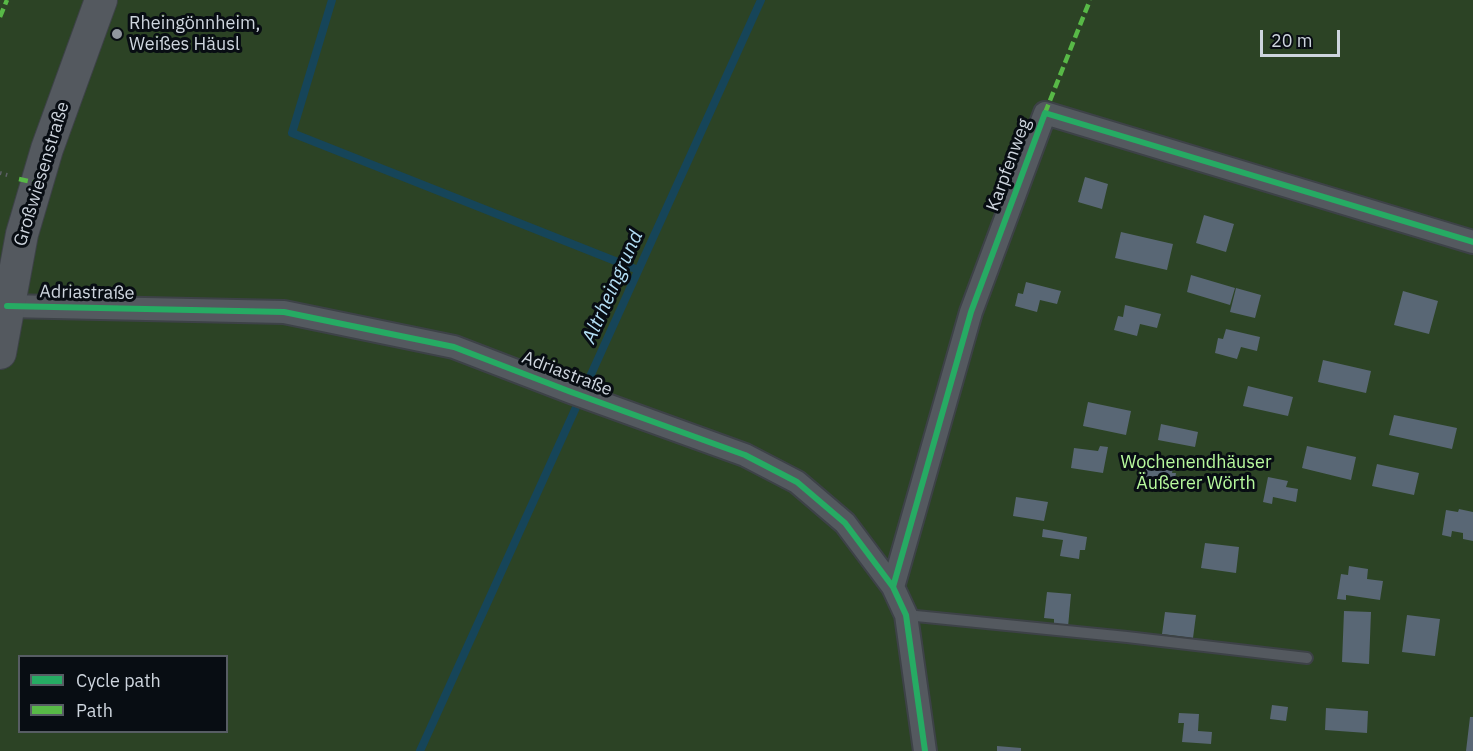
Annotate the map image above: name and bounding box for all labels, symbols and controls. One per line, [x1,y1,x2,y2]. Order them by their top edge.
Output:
place label: Rheingönnheim, Weißes Häusl [129,13,260,56]
scale bar [1263,18,1342,56]
marker: Rheingönnheim, Weißes Häusl [110,27,124,41]
text: 20 m [1271,29,1313,52]
street label: Großwiesenstraße [10,99,74,249]
street label: Karpfenweg [982,116,1036,214]
water label: Altrheingrund [577,227,649,347]
street label: Adriastraße [39,281,135,305]
street label: Adriastraße [519,347,615,401]
park label: Wochenendhäuser Äußerer Wörth [1120,452,1272,494]
legend [18,655,228,733]
text: Cycle path [76,669,161,692]
text: Path [76,699,113,722]

